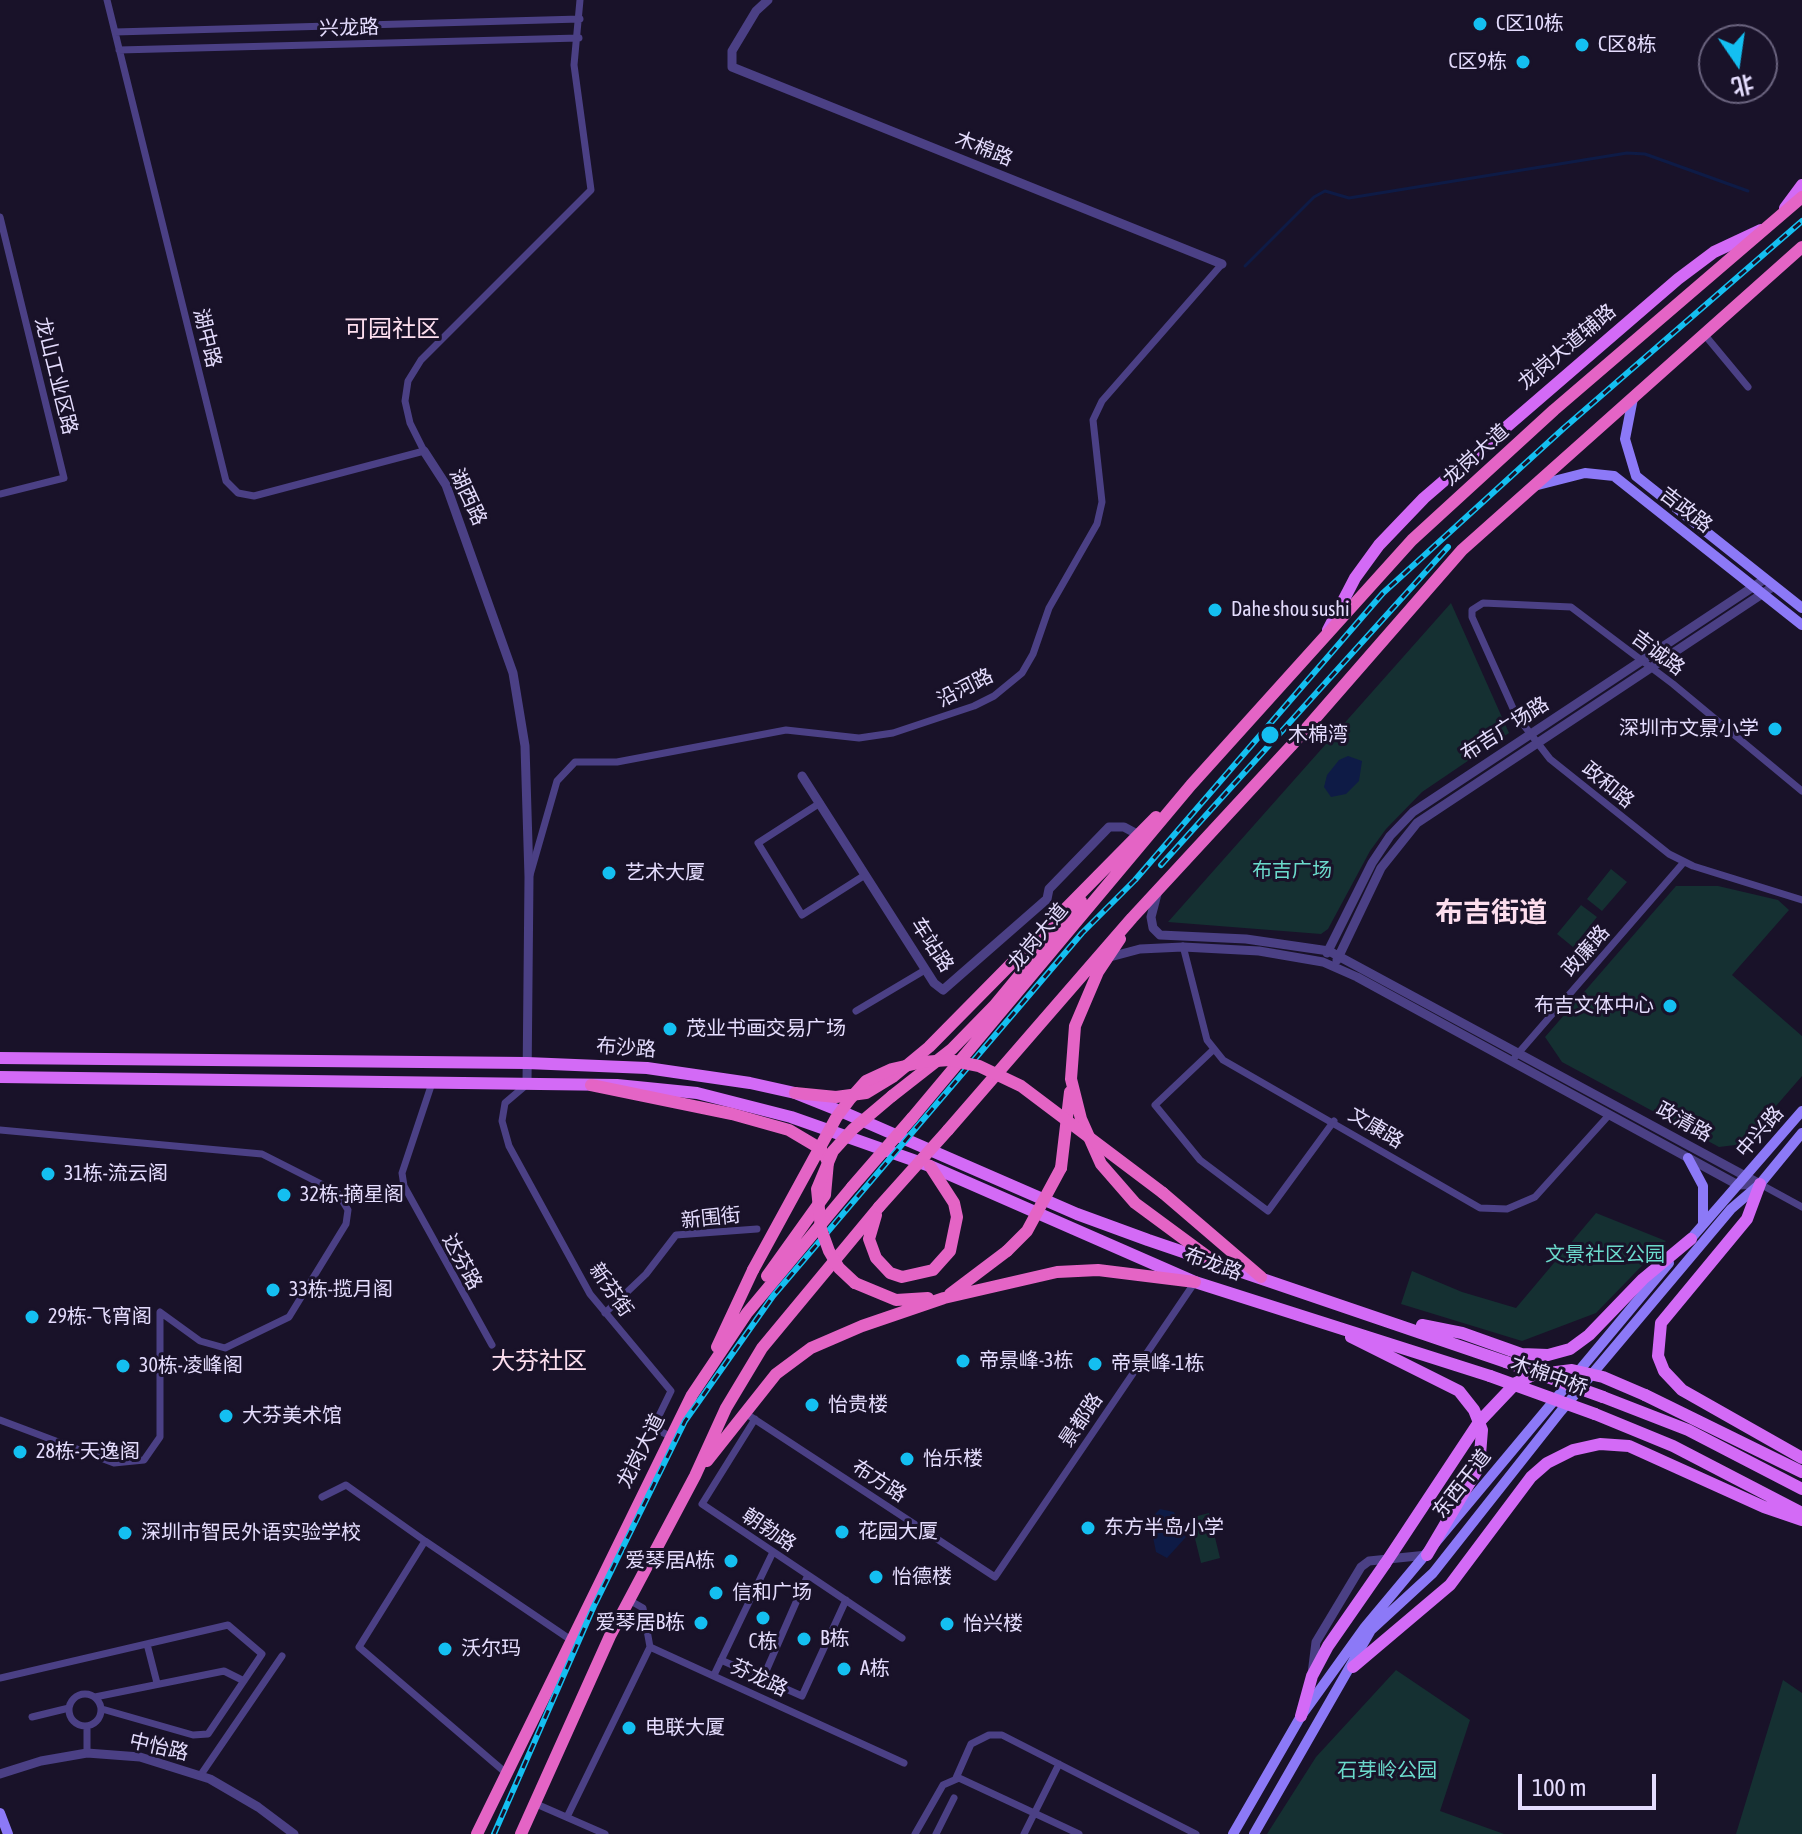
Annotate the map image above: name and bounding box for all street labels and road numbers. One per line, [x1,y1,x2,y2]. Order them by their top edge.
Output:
street label: 兴龙路 [319,15,379,41]
street label: 木棉路 [952,127,1016,171]
street label: 龙岗大道辅路 [1513,299,1621,395]
street label: 湖中路 [188,306,226,370]
street label: 龙山工业区路 [30,315,82,437]
street label: 龙岗大道 [1438,419,1514,491]
street label: 湖西路 [444,465,492,529]
street label: 吉政路 [1655,482,1717,538]
street label: 吉诚路 [1627,625,1689,681]
street label: 沿河路 [933,664,997,712]
street label: 布吉广场路 [1457,692,1553,766]
street label: 政和路 [1577,757,1639,813]
street label: 龙岗大道 [1003,899,1073,975]
street label: 车站路 [906,913,958,977]
street label: 政廉路 [1557,920,1615,982]
street label: 布沙路 [595,1034,657,1062]
street label: 政清路 [1652,1097,1716,1147]
street label: 中兴路 [1731,1101,1789,1163]
street label: 文康路 [1344,1102,1408,1154]
street label: 新围街 [680,1203,742,1233]
street label: 达芬路 [437,1230,487,1294]
street label: 布龙路 [1181,1242,1245,1286]
street label: 新芬街 [584,1259,638,1321]
street label: 木棉中桥 [1507,1351,1591,1401]
street label: 景都路 [1054,1388,1108,1452]
street label: 龙岗大道 [612,1410,670,1492]
street label: 东西干道 [1428,1445,1496,1523]
street label: 布方路 [847,1455,911,1507]
street label: 朝勃路 [737,1503,801,1557]
street label: 芬龙路 [727,1654,791,1702]
street label: 中怡路 [127,1729,191,1765]

